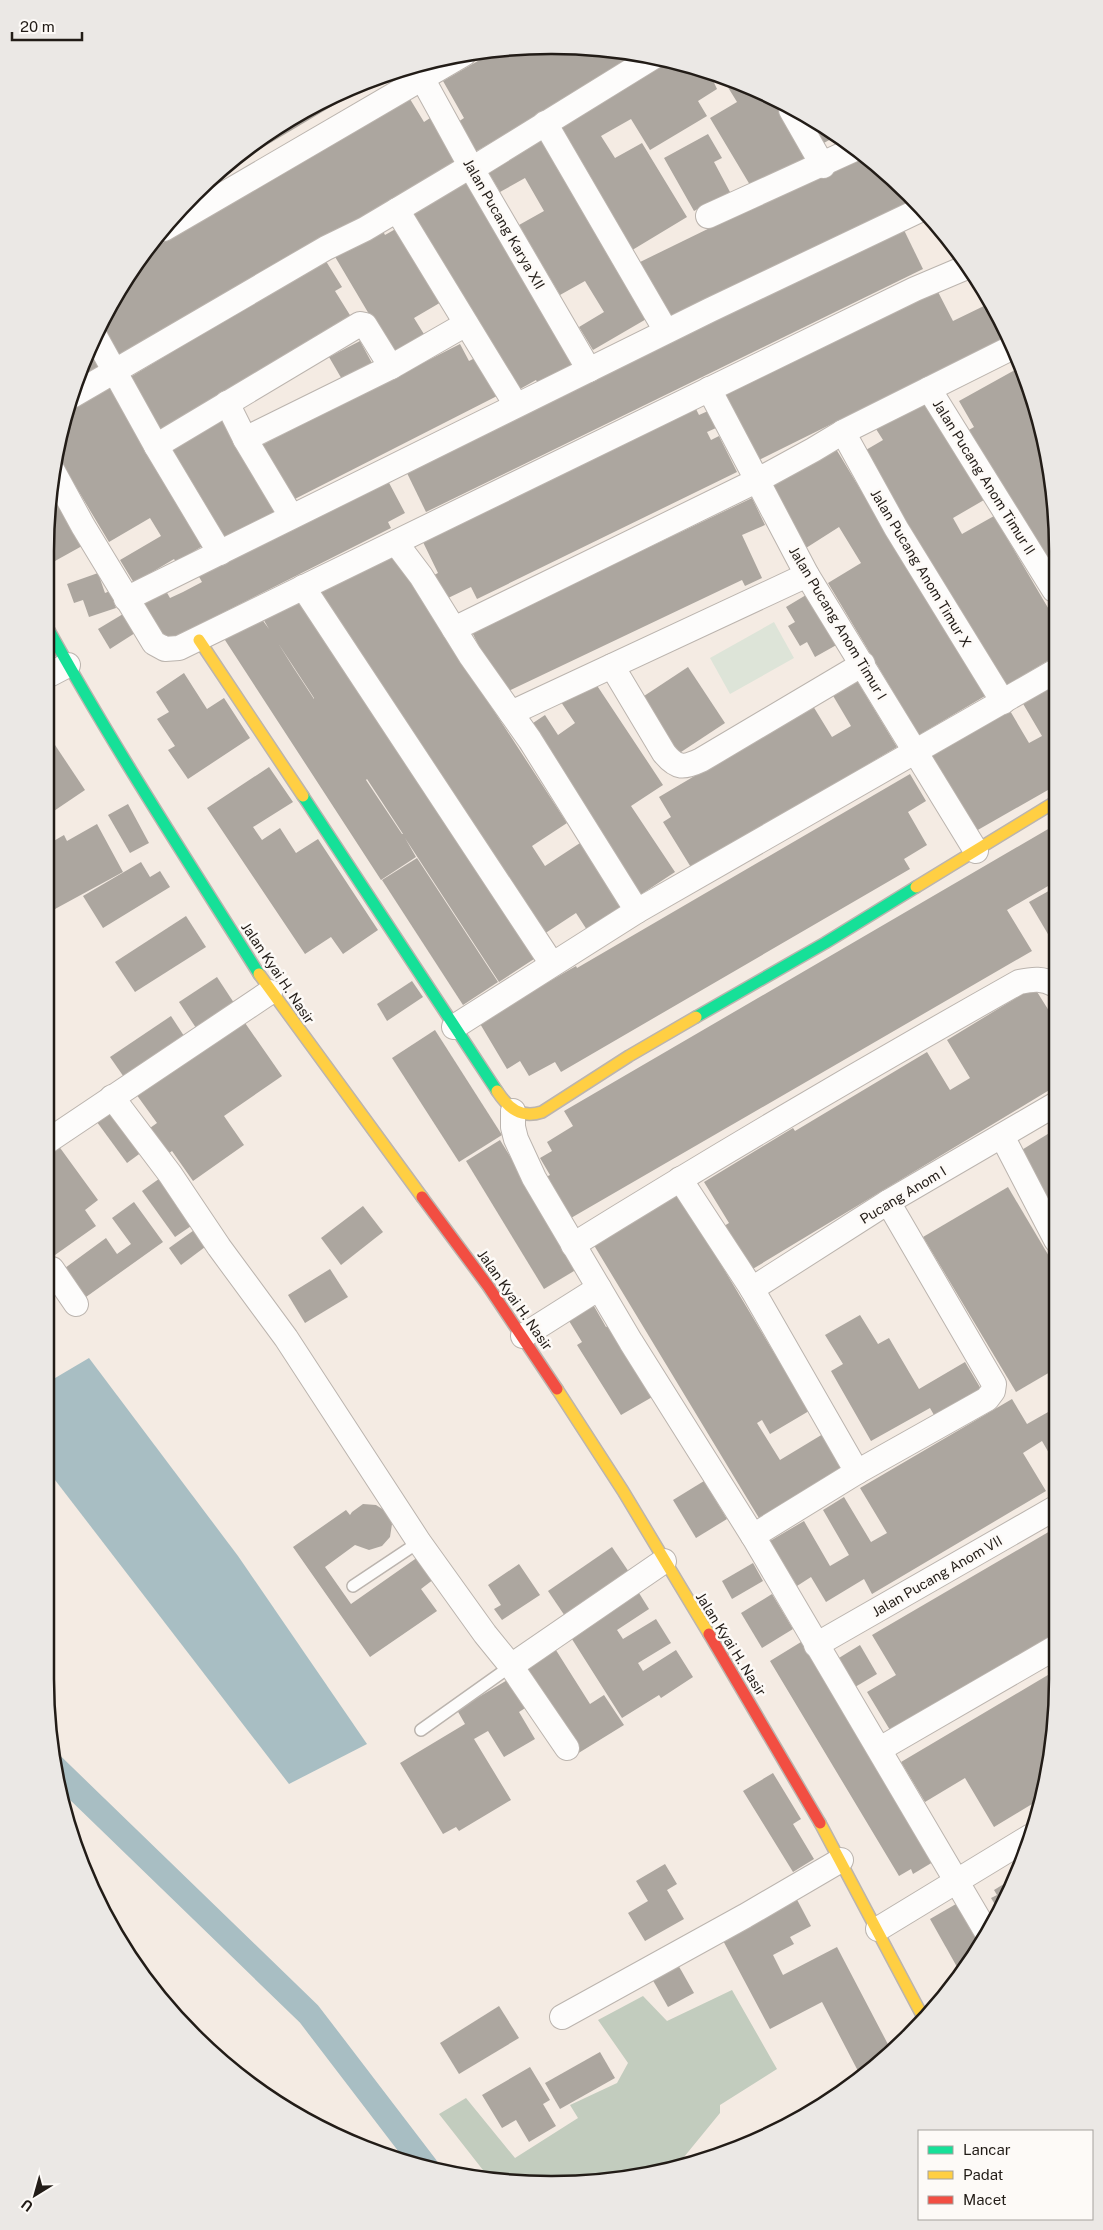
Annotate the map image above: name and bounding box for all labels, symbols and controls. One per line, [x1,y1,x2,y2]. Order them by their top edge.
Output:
scale bar [12,10,82,42]
text: 20 m [20,18,55,35]
street label: Jalan Pucang Karya XII [460,156,548,292]
street label: Jalan Pucang Anom Timur II [930,397,1038,557]
street label: Jalan Pucang Anom Timur X [867,486,975,650]
street label: Jalan Pucang Anom Timur I [786,544,890,702]
street label: Jalan Kyai H. Nasir [238,919,318,1027]
street label: Pucang Anom I [857,1163,949,1227]
street label: Jalan Kyai H. Nasir [474,1247,556,1353]
street label: Jalan Pucang Anom VII [869,1532,1005,1620]
street label: Jalan Kyai H. Nasir [693,1589,769,1699]
legend [918,2130,1093,2220]
text: Lancar [963,2141,1011,2158]
text: Padat [963,2166,1004,2183]
north arrow [10,2170,60,2220]
text: Macet [963,2191,1007,2208]
text: U [18,2196,36,2215]

